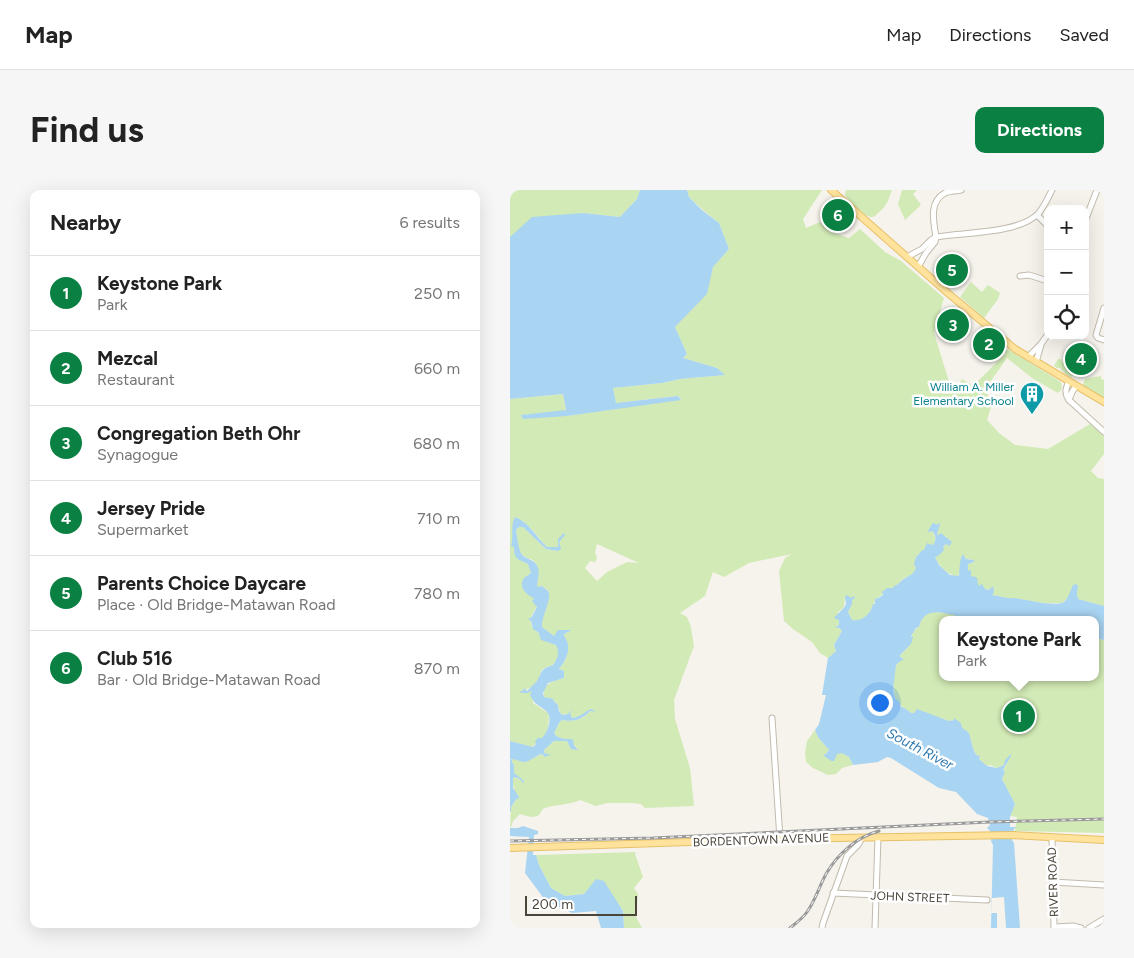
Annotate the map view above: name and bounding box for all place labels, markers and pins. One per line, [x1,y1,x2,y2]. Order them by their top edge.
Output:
pin: 6 [822,196,854,234]
pin: 5 [936,251,968,289]
pin: 3 [937,306,969,344]
pin: 2 [973,325,1005,363]
pin: 4 [1065,340,1097,378]
place label: William A. Miller Elementary School [913,380,1014,408]
building icon: William A. Miller Elementary School [1019,381,1045,415]
pin: 1 [1003,697,1035,735]

